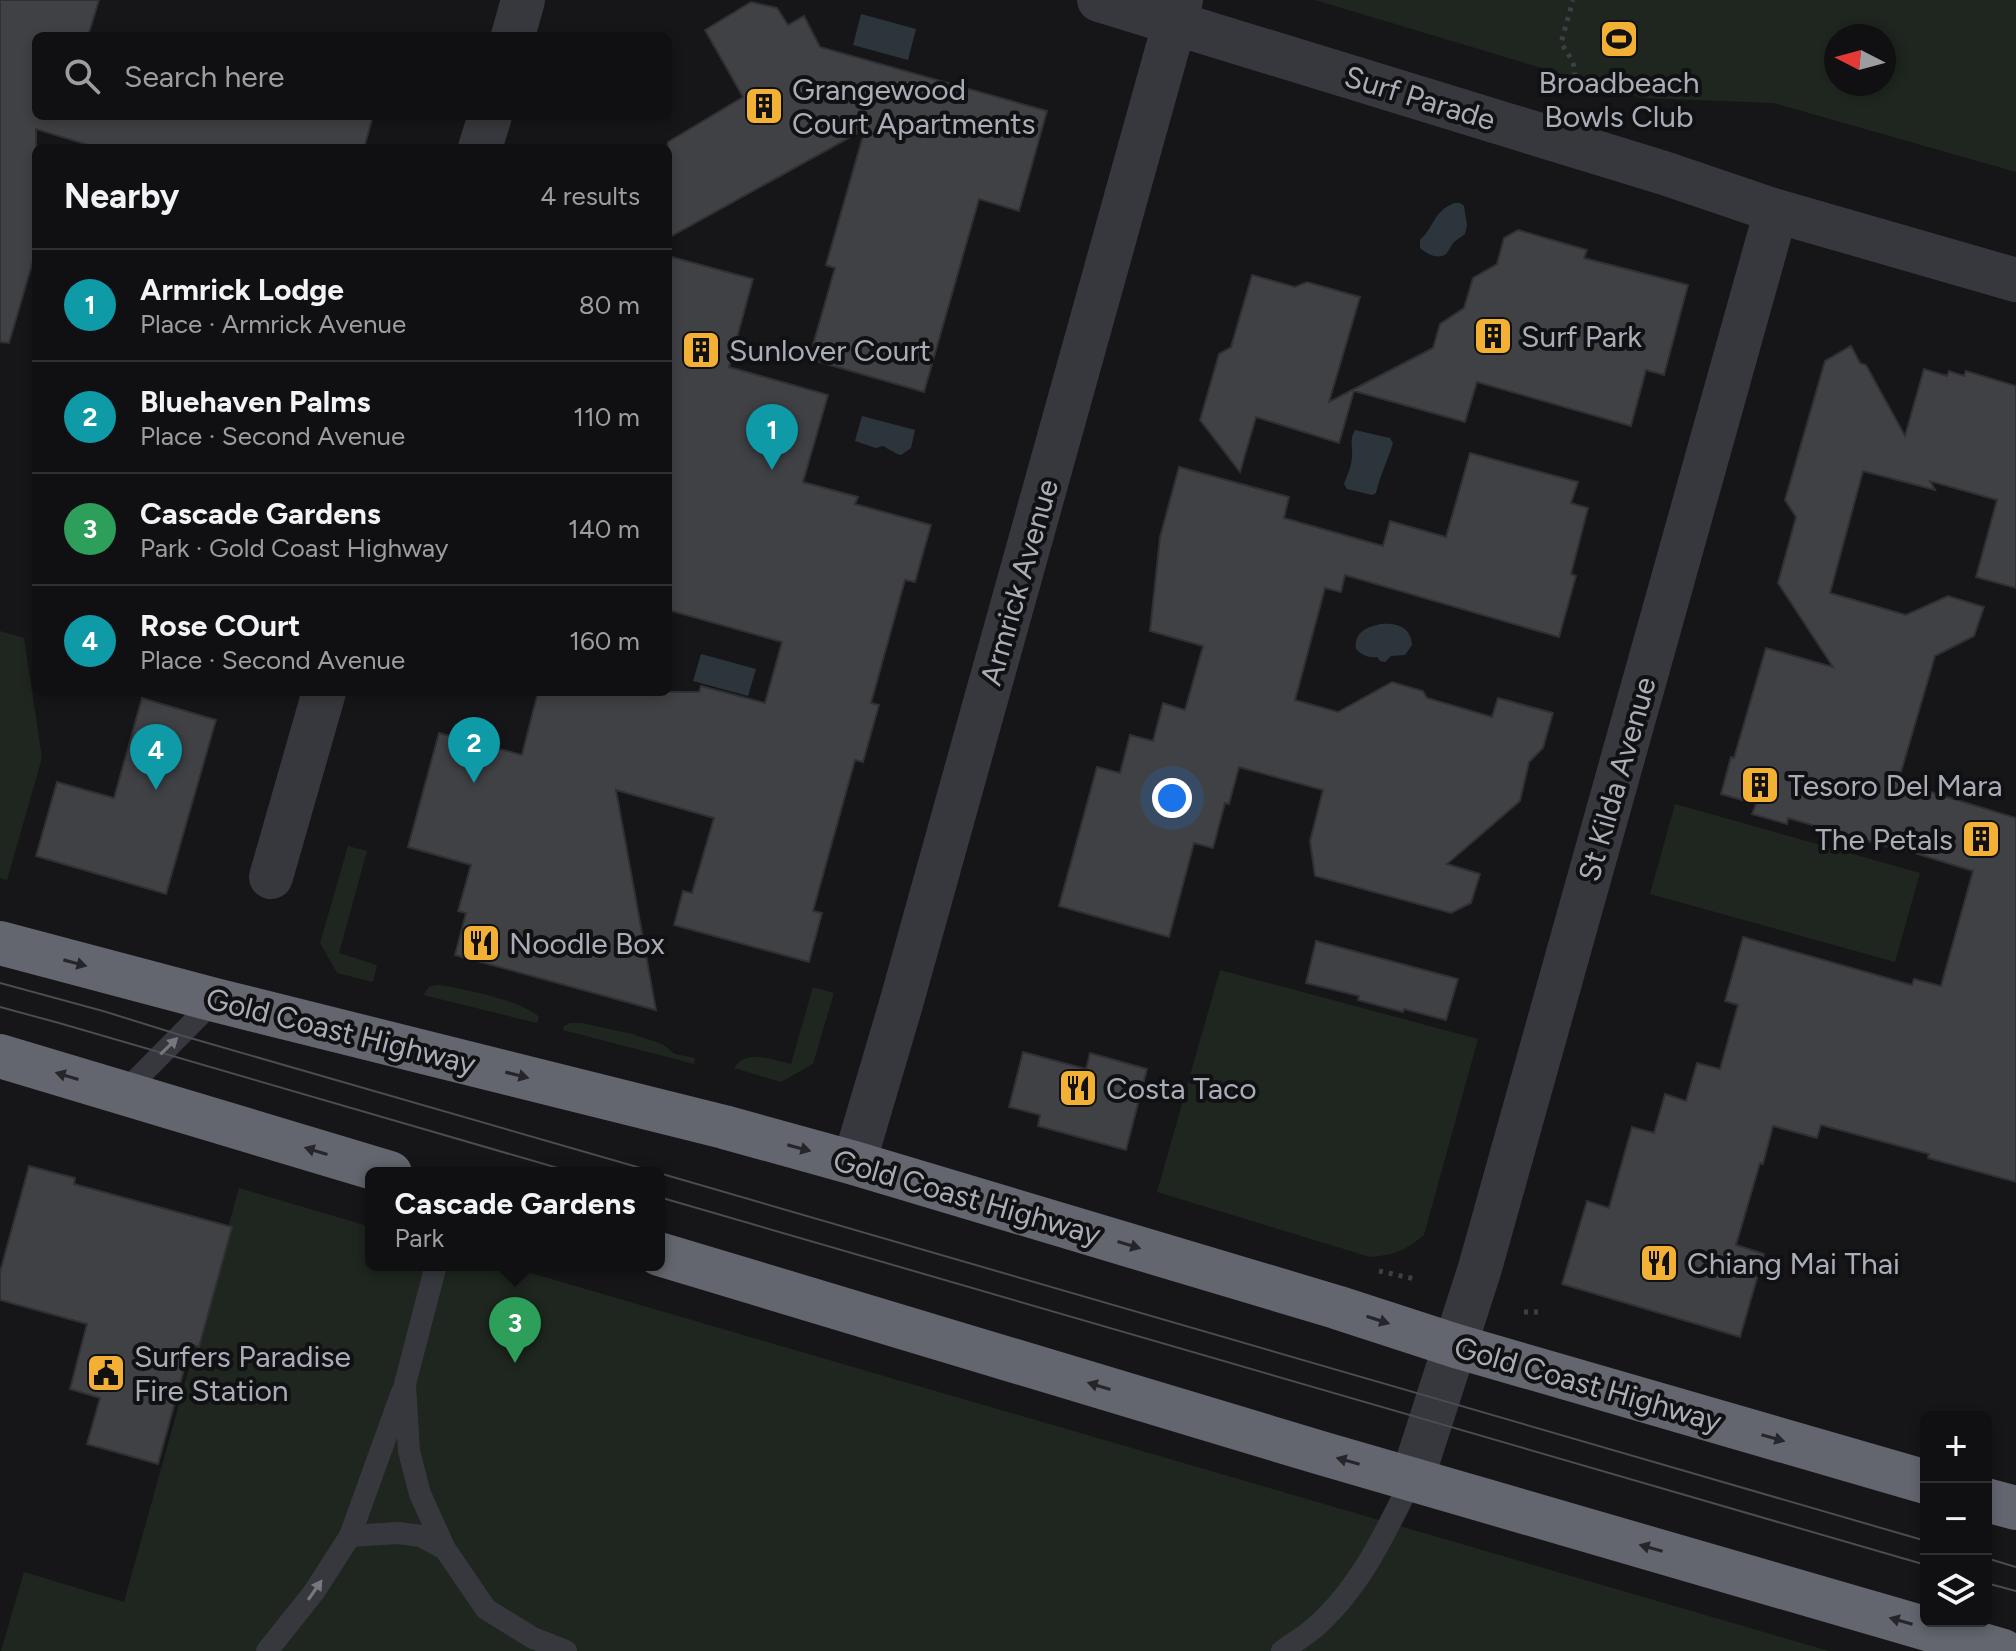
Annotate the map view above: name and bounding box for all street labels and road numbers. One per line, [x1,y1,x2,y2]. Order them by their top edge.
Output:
street label: Surf Parade [1340,58,1500,138]
street label: Armrick Avenue [972,475,1066,689]
street label: St Kilda Avenue [1570,673,1664,885]
street label: Gold Coast Highway [202,980,480,1082]
street label: Gold Coast Highway [829,1141,1105,1253]
street label: Gold Coast Highway [1450,1328,1726,1440]

